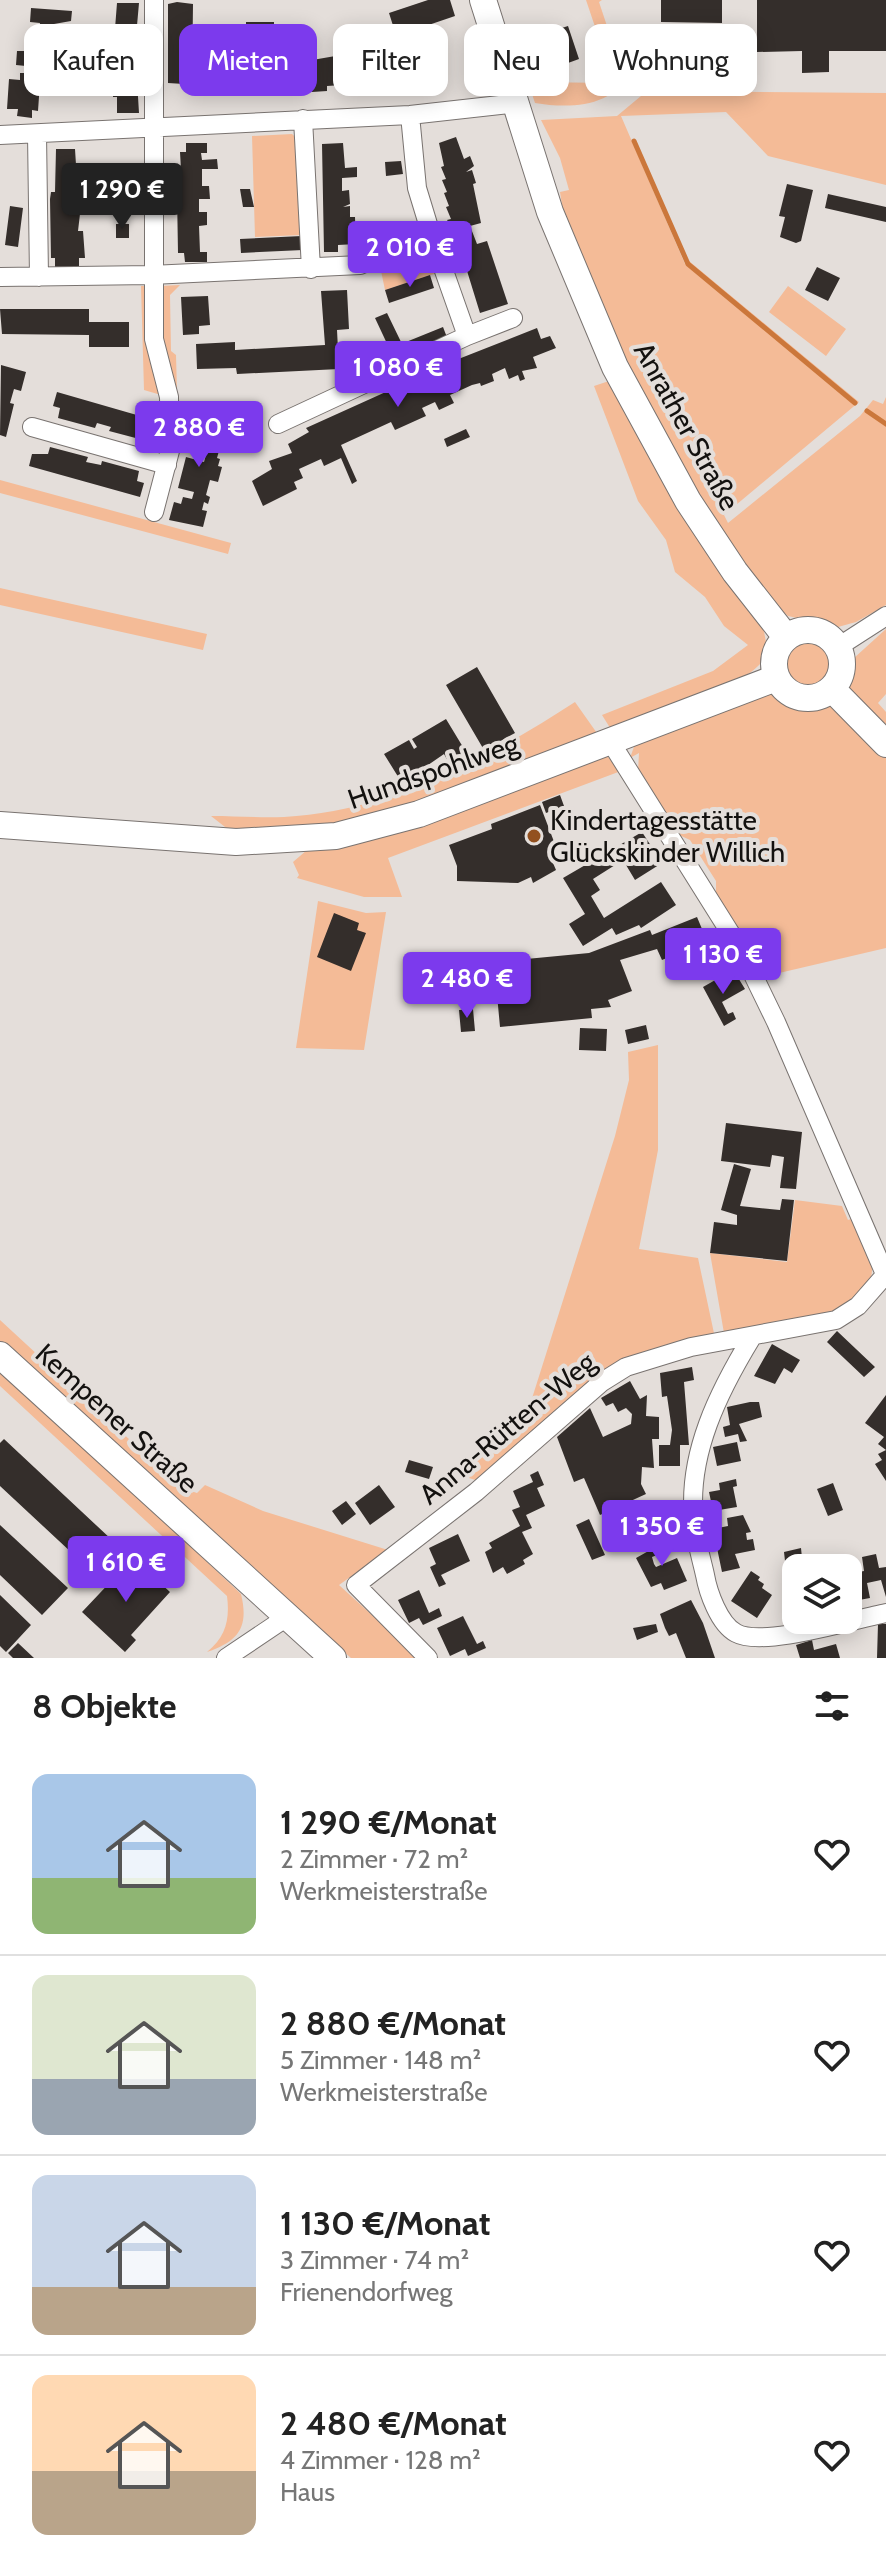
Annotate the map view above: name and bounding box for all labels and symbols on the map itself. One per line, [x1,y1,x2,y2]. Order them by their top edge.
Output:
pin: 1 290 € [48,163,196,231]
pin: 2 010 € [336,221,484,289]
street label: Anrather Straße [627,336,747,516]
pin: 1 080 € [324,341,472,409]
pin: 2 880 € [125,401,273,469]
street label: Hundspohlweg [343,726,524,816]
place label: Kindertagesstätte Glückskinder Willich [550,803,785,869]
marker: Kindertagesstätte Glückskinder Willich [525,827,543,845]
pin: 1 130 € [649,928,797,996]
pin: 2 480 € [393,952,541,1020]
street label: Kempener Straße [29,1336,205,1500]
street label: Anna-Rütten-Weg [412,1344,603,1511]
pin: 1 350 € [588,1500,736,1568]
pin: 1 610 € [52,1536,200,1604]

